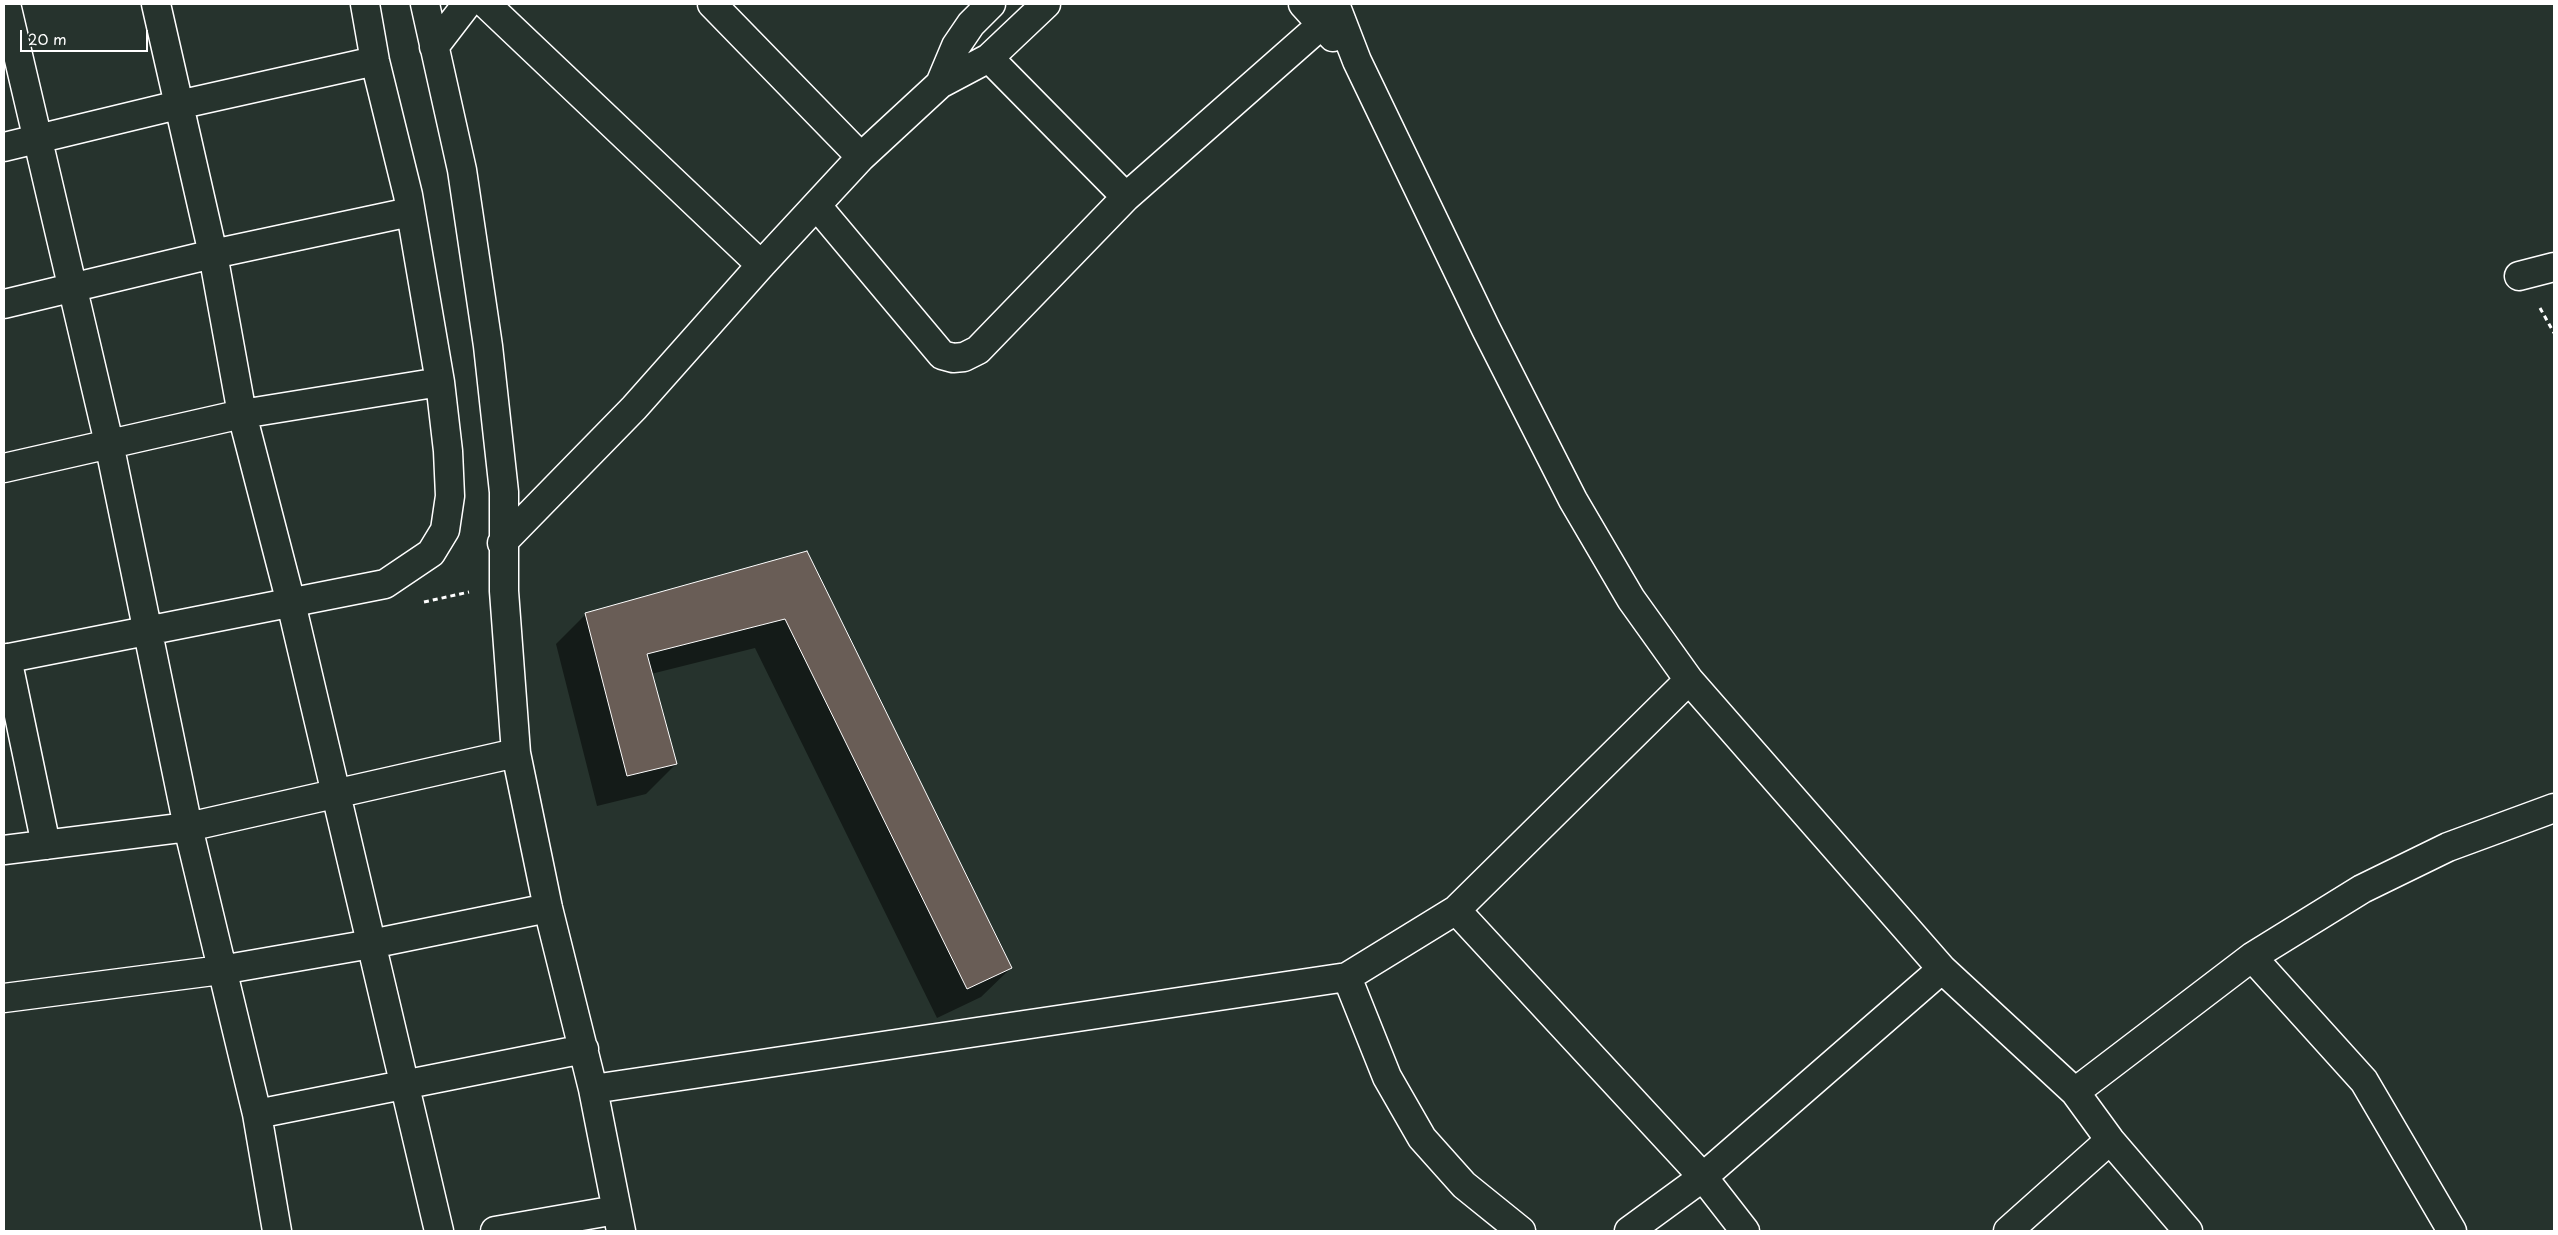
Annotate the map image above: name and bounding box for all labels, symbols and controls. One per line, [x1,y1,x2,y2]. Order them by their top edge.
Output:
scale bar [22,20,150,52]
text: 20 m [28,27,67,50]

